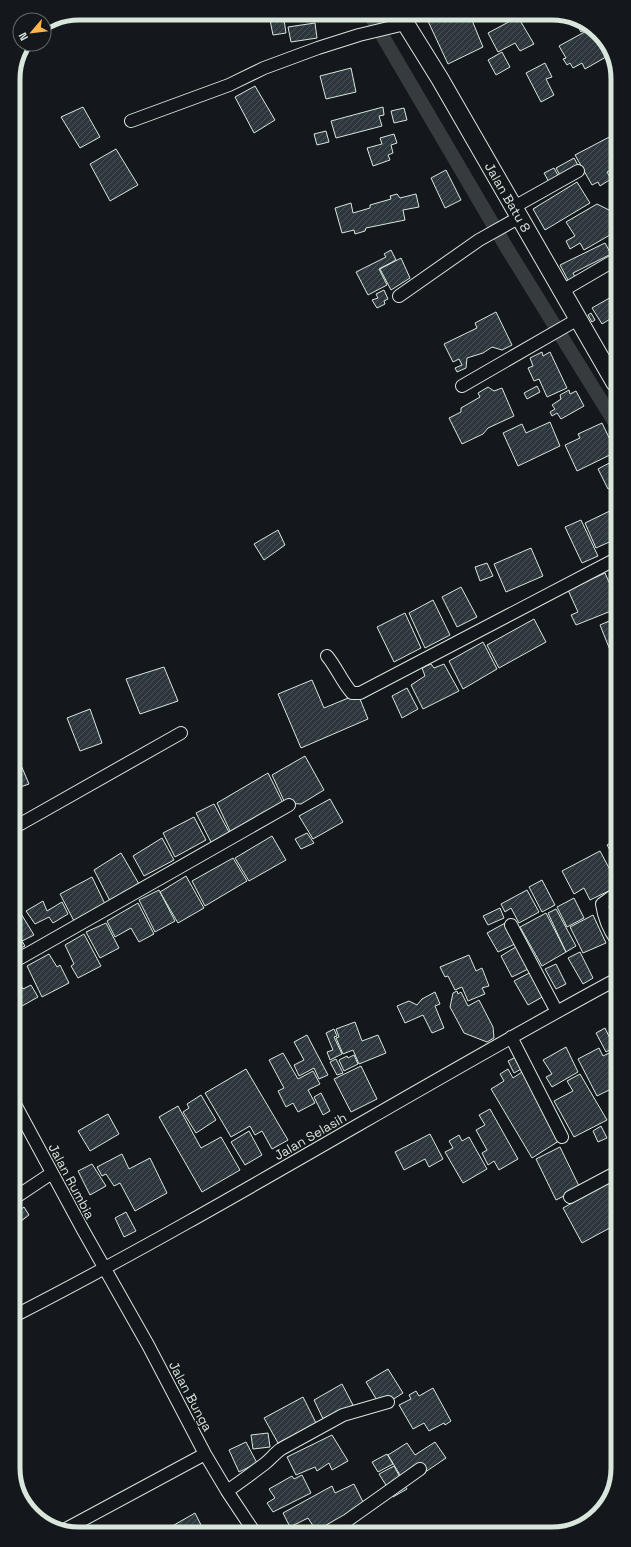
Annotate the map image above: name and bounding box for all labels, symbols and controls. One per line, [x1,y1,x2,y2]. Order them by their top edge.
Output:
north arrow [12,12,52,52]
text: N [15,30,31,43]
street label: Jalan Batu 8 [481,159,534,235]
street label: Jalan Selasih [271,1109,350,1164]
street label: Jalan Rumbia [45,1141,99,1222]
street label: Jalan Bunga [165,1358,216,1435]

